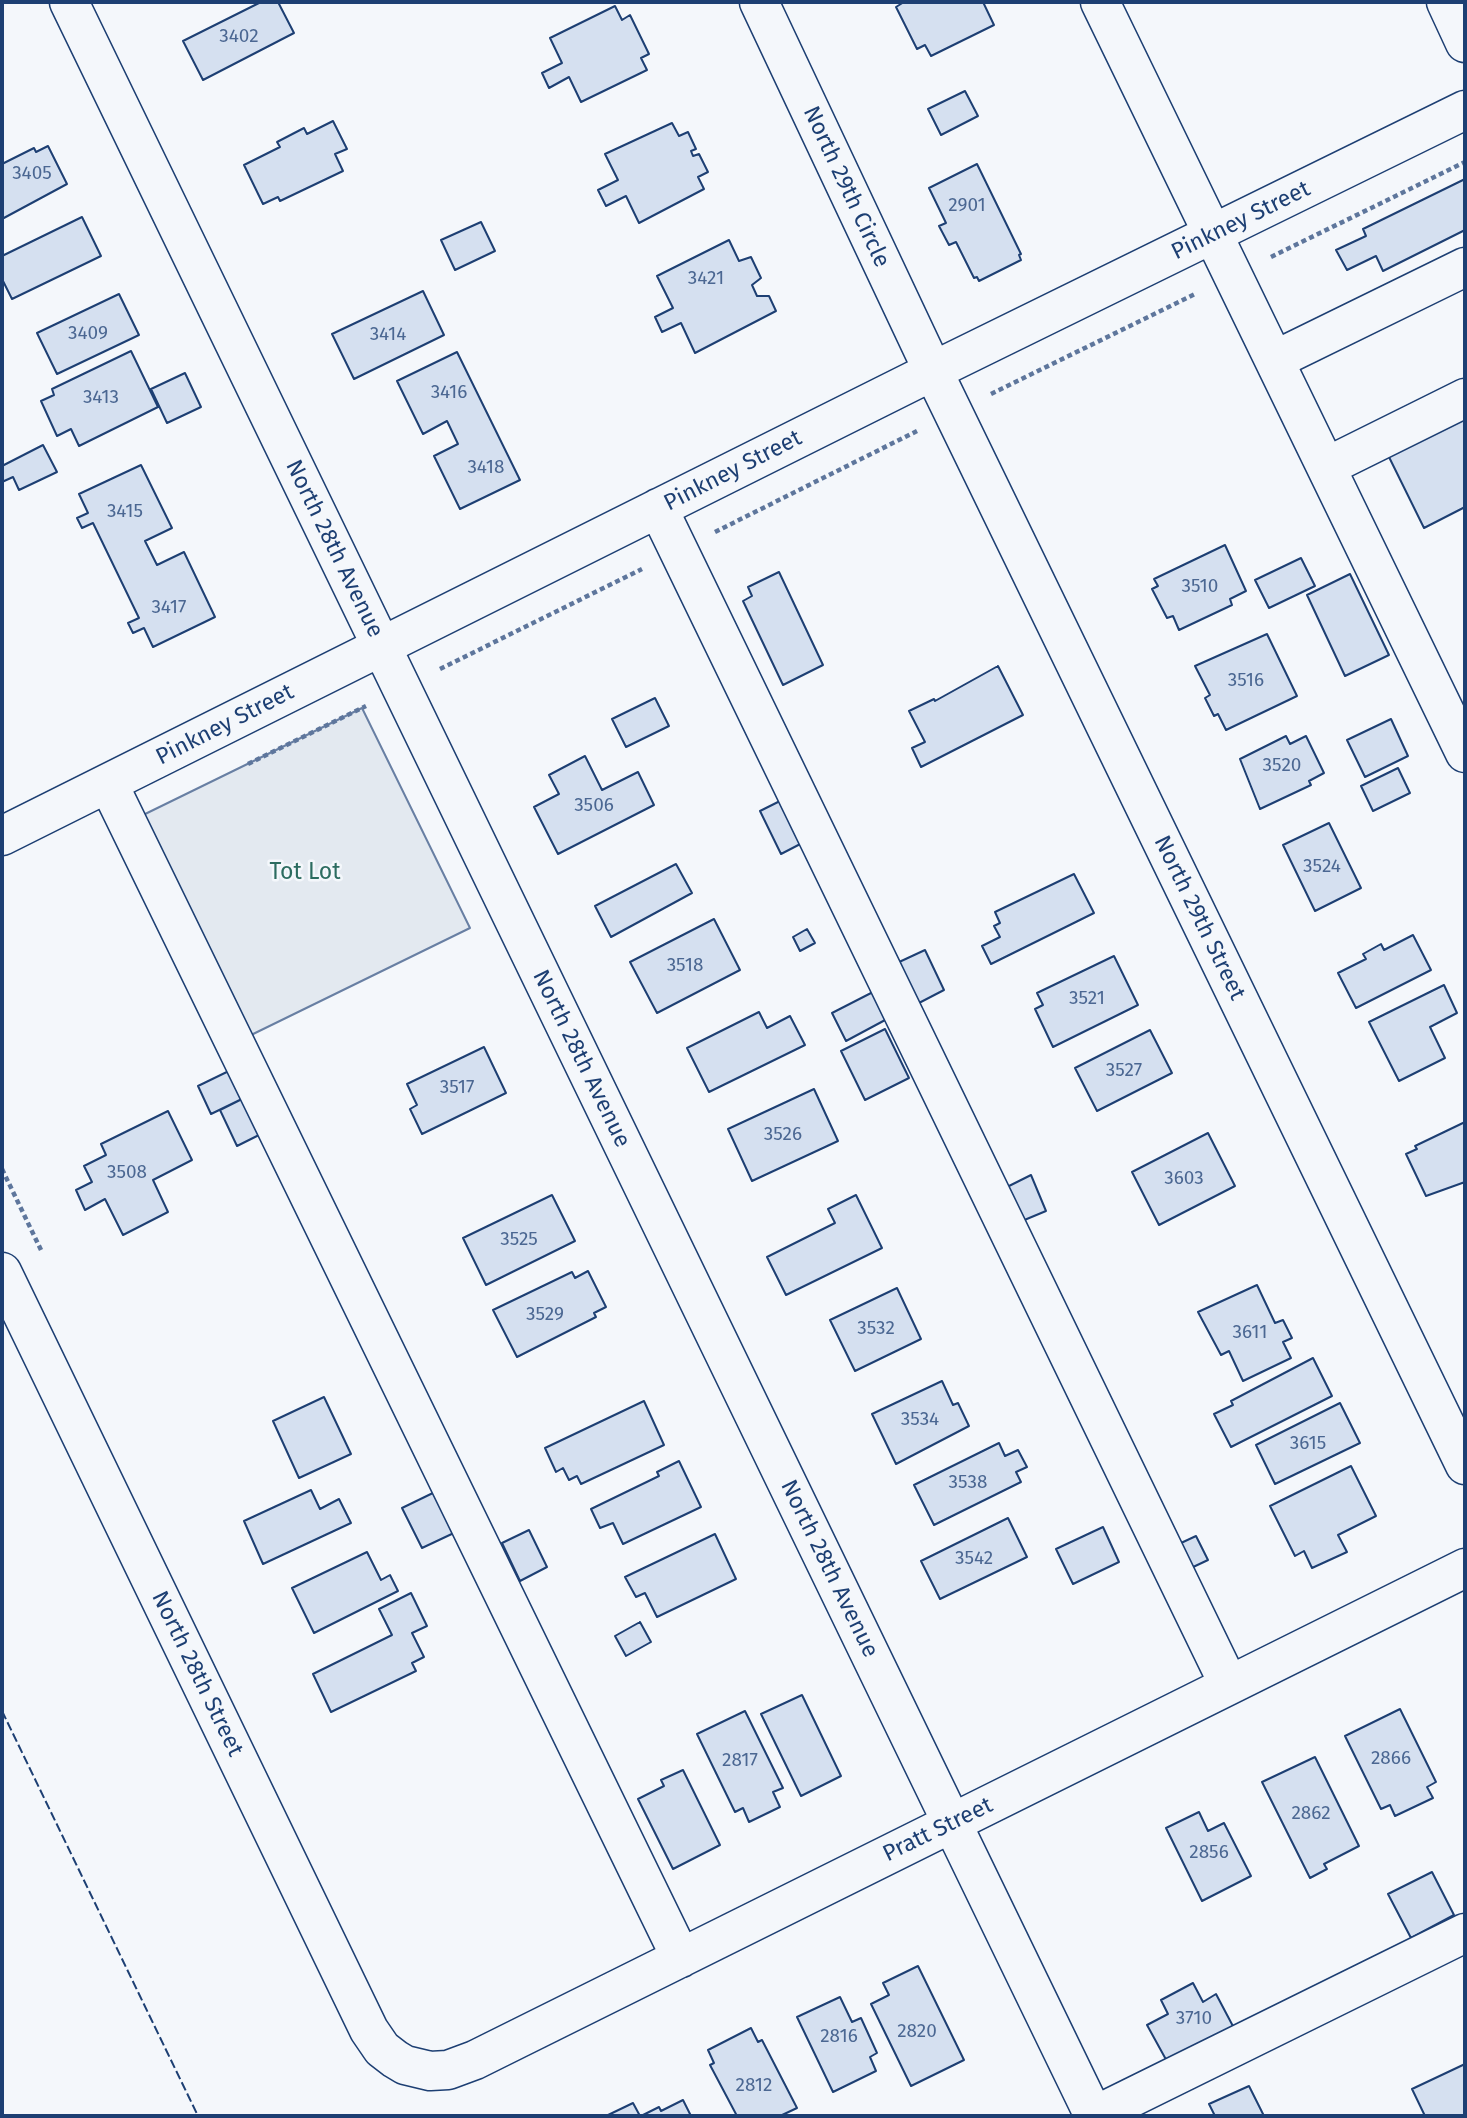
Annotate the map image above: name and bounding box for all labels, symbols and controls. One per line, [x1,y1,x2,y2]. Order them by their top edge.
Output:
house number: 3402 [219,26,259,48]
street label: North 29th Circle [797,102,895,272]
house number: 3405 [12,163,52,185]
street label: Pinkney Street [1167,176,1315,266]
house number: 2901 [948,195,986,217]
house number: 3421 [688,268,724,290]
house number: 3409 [68,323,108,345]
house number: 3414 [370,324,406,346]
house number: 3416 [431,382,467,404]
house number: 3413 [83,387,119,409]
street label: Pinkney Street [660,424,806,518]
street label: North 28th Avenue [279,456,389,642]
house number: 3418 [467,457,505,479]
house number: 3415 [107,501,143,523]
house number: 3510 [1182,576,1218,598]
house number: 3417 [151,597,187,619]
house number: 3516 [1228,670,1264,692]
street label: Pinkney Street [152,678,298,772]
house number: 3520 [1263,755,1301,777]
house number: 3506 [574,795,614,817]
street label: North 29th Street [1147,831,1251,1005]
house number: 3524 [1303,856,1341,878]
park label: Tot Lot [269,859,341,887]
house number: 3518 [667,955,703,977]
street label: North 28th Avenue [526,966,636,1152]
house number: 3521 [1069,988,1105,1010]
house number: 3527 [1106,1060,1142,1082]
house number: 3517 [440,1077,474,1099]
house number: 3526 [764,1124,802,1146]
house number: 3508 [107,1162,147,1184]
house number: 3603 [1164,1168,1204,1190]
house number: 3525 [500,1229,538,1251]
house number: 3529 [526,1304,564,1326]
house number: 3532 [857,1318,895,1340]
house number: 3611 [1233,1322,1267,1344]
house number: 3534 [901,1409,939,1431]
house number: 3615 [1290,1433,1326,1455]
house number: 3538 [949,1472,987,1494]
street label: North 28th Avenue [774,1476,884,1662]
house number: 3542 [955,1548,993,1570]
street label: North 28th Street [145,1587,249,1761]
house number: 2866 [1371,1748,1411,1770]
house number: 2817 [722,1750,758,1772]
street label: Pratt Street [879,1792,997,1868]
house number: 2862 [1291,1803,1331,1825]
house number: 2856 [1189,1842,1229,1864]
house number: 3710 [1176,2008,1212,2030]
house number: 2820 [897,2021,937,2043]
house number: 2816 [820,2026,858,2048]
house number: 2812 [736,2075,772,2097]

